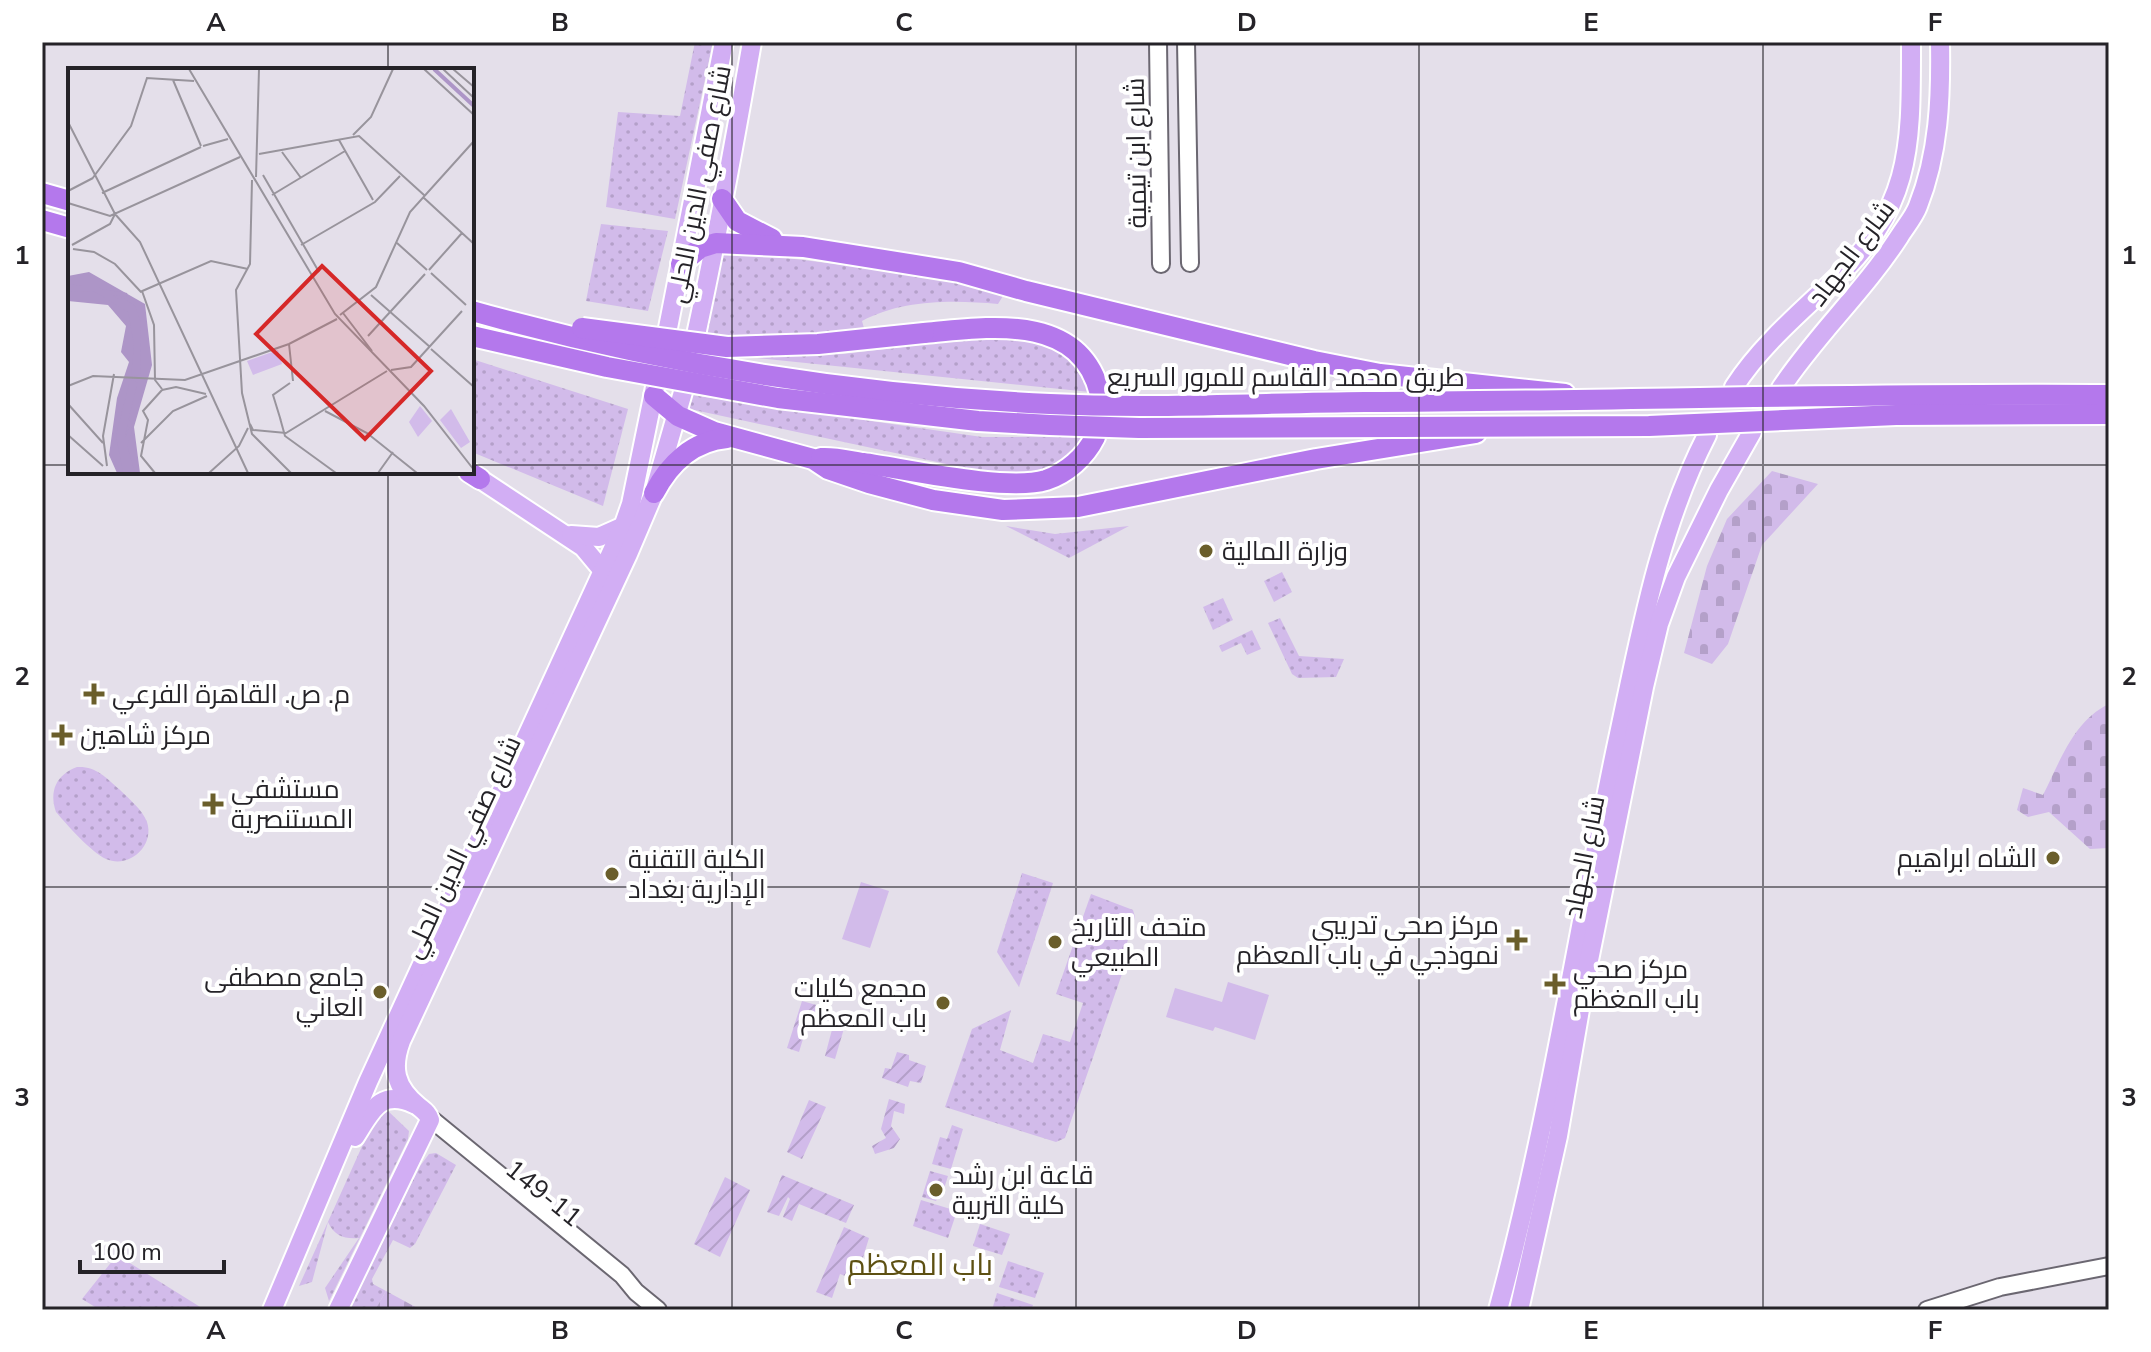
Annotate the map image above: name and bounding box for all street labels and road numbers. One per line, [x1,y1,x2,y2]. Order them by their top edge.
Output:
street label: شارع صفي الدين الحلي [659,62,743,307]
street label: شارع ابن تيمية [1118,77,1155,229]
street label: شارع الجهاد [1800,193,1903,313]
street label: طريق محمد القاسم للمرور السريع [1107,360,1465,395]
street label: شارع صفي الدين الحلي [396,730,532,965]
street label: شارع الجهاد [1555,793,1614,921]
street label: 149-11 [498,1152,589,1235]

